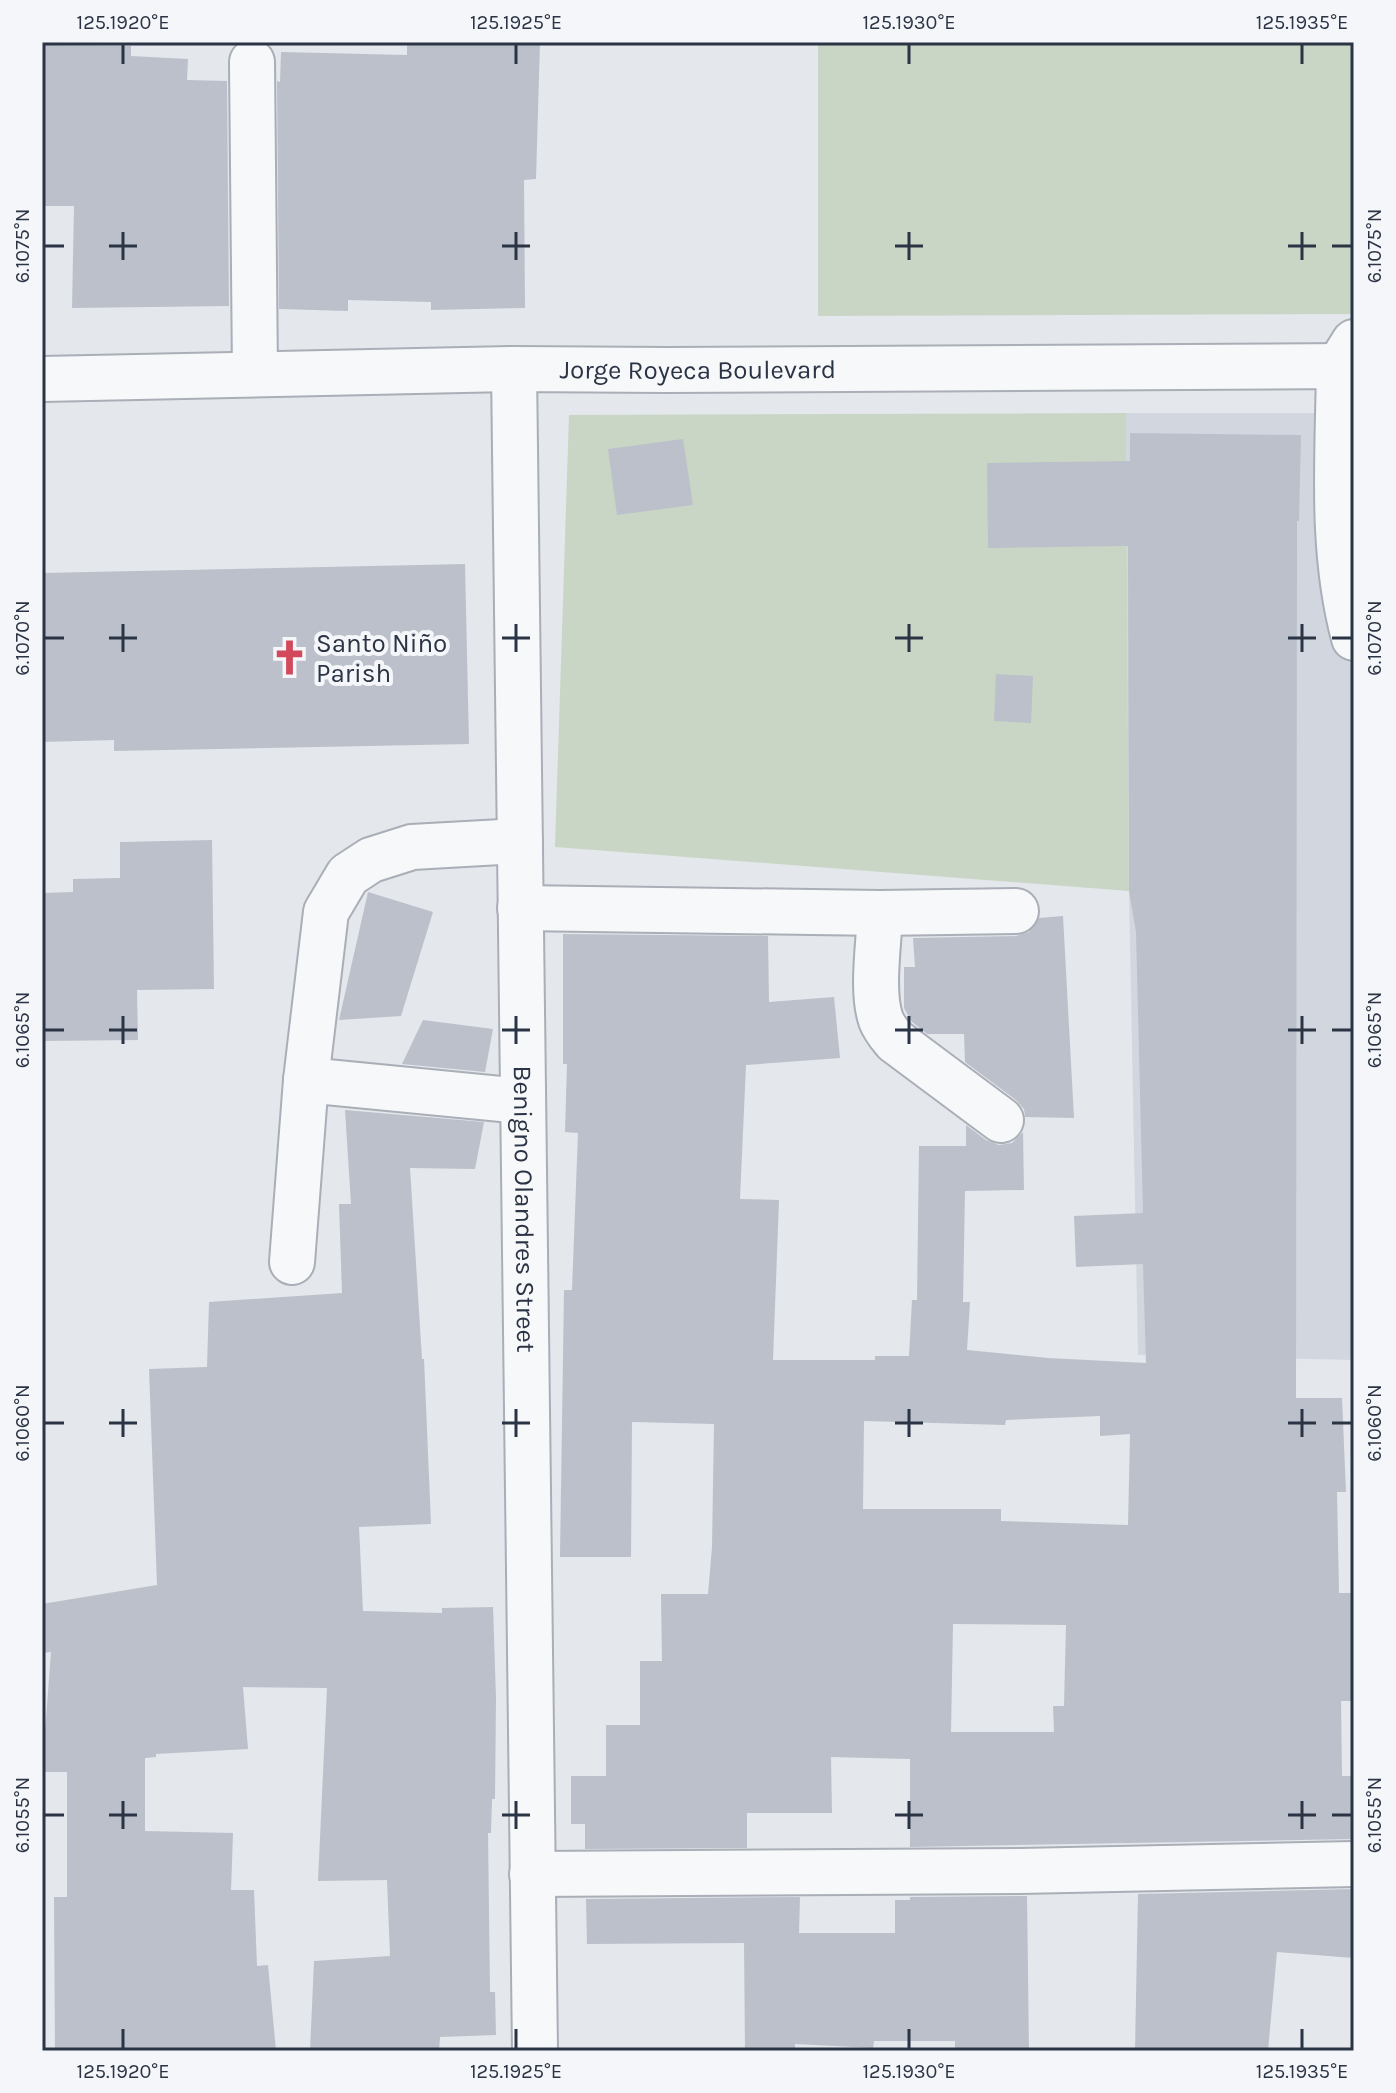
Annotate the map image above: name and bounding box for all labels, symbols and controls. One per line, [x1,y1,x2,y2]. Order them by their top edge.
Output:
text: 125.1920°E [77,11,169,34]
text: 125.1925°E [470,11,562,34]
text: 125.1930°E [863,11,956,34]
text: 125.1935°E [1256,11,1348,34]
text: 6.1075°N [11,209,34,283]
text: 6.1075°N [1363,209,1386,283]
street label: Jorge Royeca Boulevard [560,354,836,386]
text: 6.1070°N [11,600,34,676]
text: 6.1070°N [1363,600,1386,676]
place label: Santo Niño Parish [316,628,447,689]
church icon: Santo Niño Parish [271,639,309,677]
text: 6.1065°N [11,992,34,1068]
text: 6.1065°N [1363,992,1386,1068]
street label: Benigno Olandres Street [507,1065,541,1353]
text: 6.1060°N [11,1384,34,1462]
text: 6.1060°N [1363,1384,1386,1462]
text: 6.1055°N [11,1777,34,1853]
text: 6.1055°N [1363,1777,1386,1853]
text: 125.1920°E [77,2060,169,2083]
text: 125.1925°E [470,2060,562,2083]
text: 125.1930°E [863,2060,956,2083]
text: 125.1935°E [1256,2060,1348,2083]

